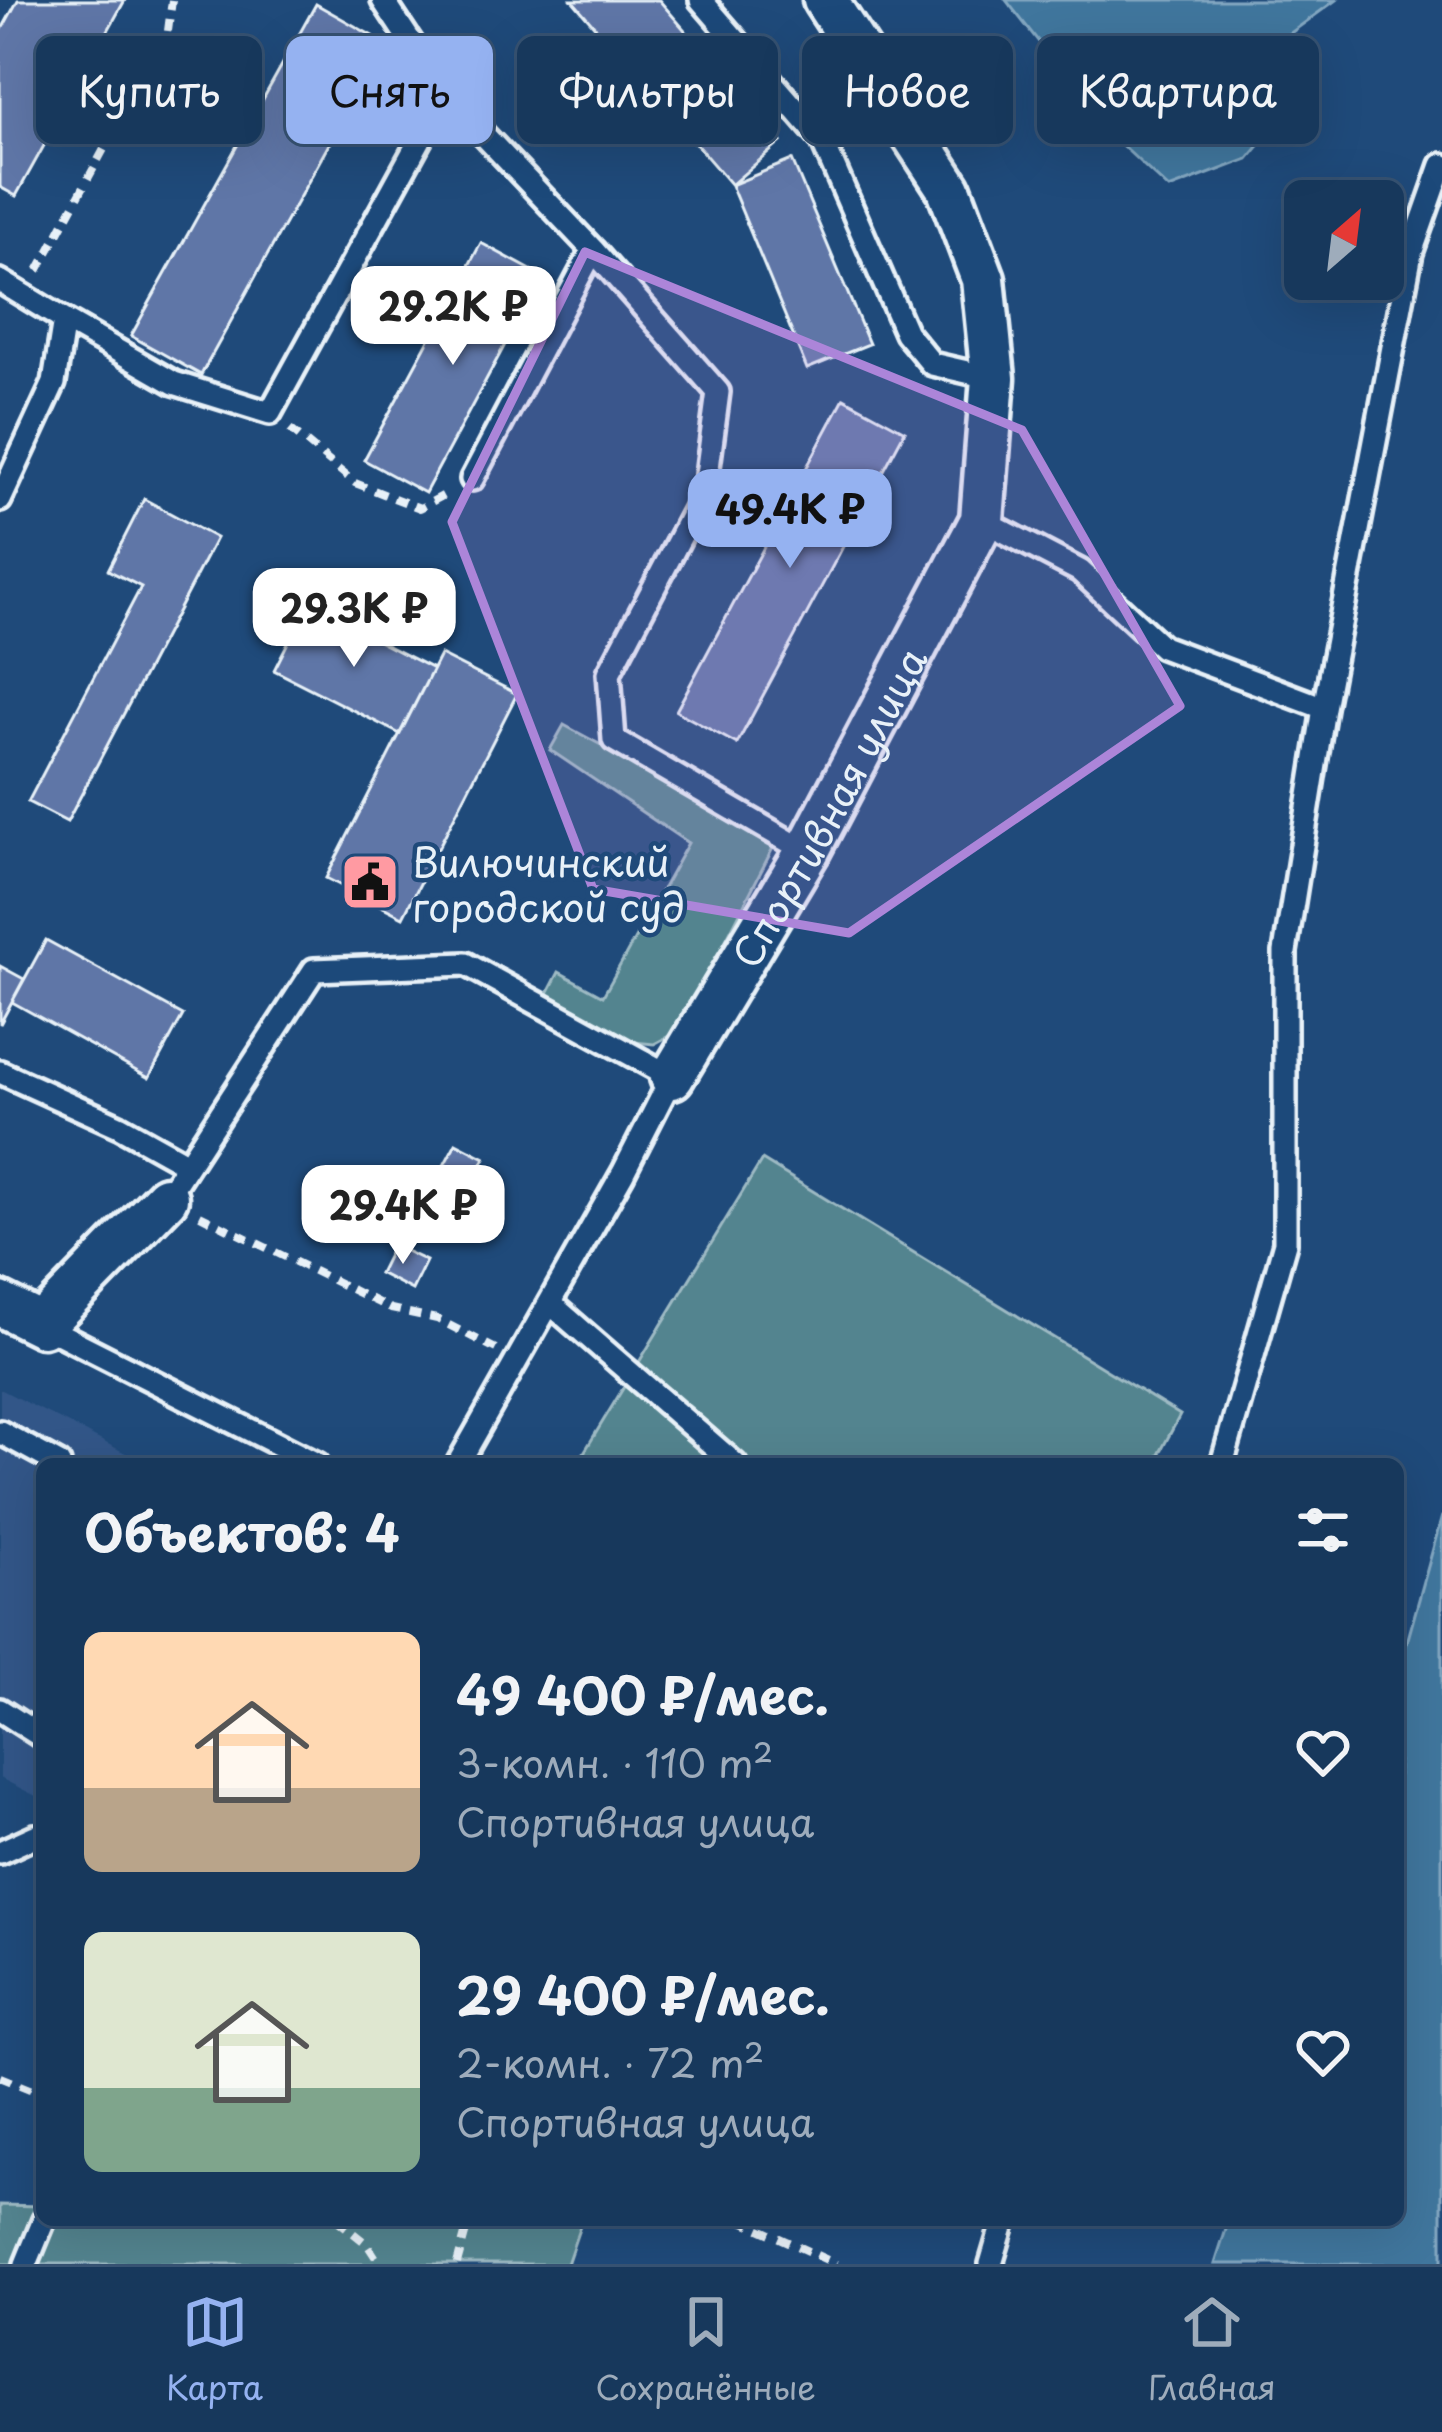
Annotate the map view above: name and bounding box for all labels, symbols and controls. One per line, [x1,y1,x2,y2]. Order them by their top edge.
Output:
chip: Купить [36,36,262,144]
chip: Снять [286,36,493,144]
chip: Фильтры [517,36,778,144]
chip: Новое [802,36,1013,144]
chip: Квартира [1037,36,1319,144]
north arrow [1284,180,1404,300]
map controls [1284,180,1404,300]
pin: 29.2K ₽ [342,266,564,368]
text: 29.2K ₽ [378,275,528,334]
pin: 49.4K ₽ [679,469,901,571]
text: 49.4K ₽ [715,478,865,537]
pin: 29.3K ₽ [243,568,465,670]
text: 29.3K ₽ [280,577,428,636]
street label: Спортивная улица [715,635,940,978]
place label: Вилючинский городской суд [412,831,685,935]
public building icon: Вилючинский городской суд [339,851,401,913]
pin: 29.4K ₽ [292,1165,514,1267]
text: 29.4K ₽ [329,1174,477,1233]
text: Объектов: 4 [84,1492,400,1569]
icon: filters [1290,1497,1356,1563]
text: 49 400 ₽/мес. [456,1655,829,1732]
icon: home [180,1680,324,1824]
icon: heart [1290,1719,1356,1785]
text: 3-комн. · 110 m² [456,1732,773,1791]
text: Спортивная улица [456,1791,814,1850]
text: 29 400 ₽/мес. [456,1955,830,2032]
icon: home [180,1980,324,2124]
icon: heart [1290,2019,1356,2085]
text: 2-комн. · 72 m² [456,2032,764,2091]
text: Спортивная улица [456,2091,814,2150]
tab: Карта [166,2289,263,2411]
tab: Сохранённые [595,2289,816,2411]
tab: Главная [1148,2289,1276,2411]

